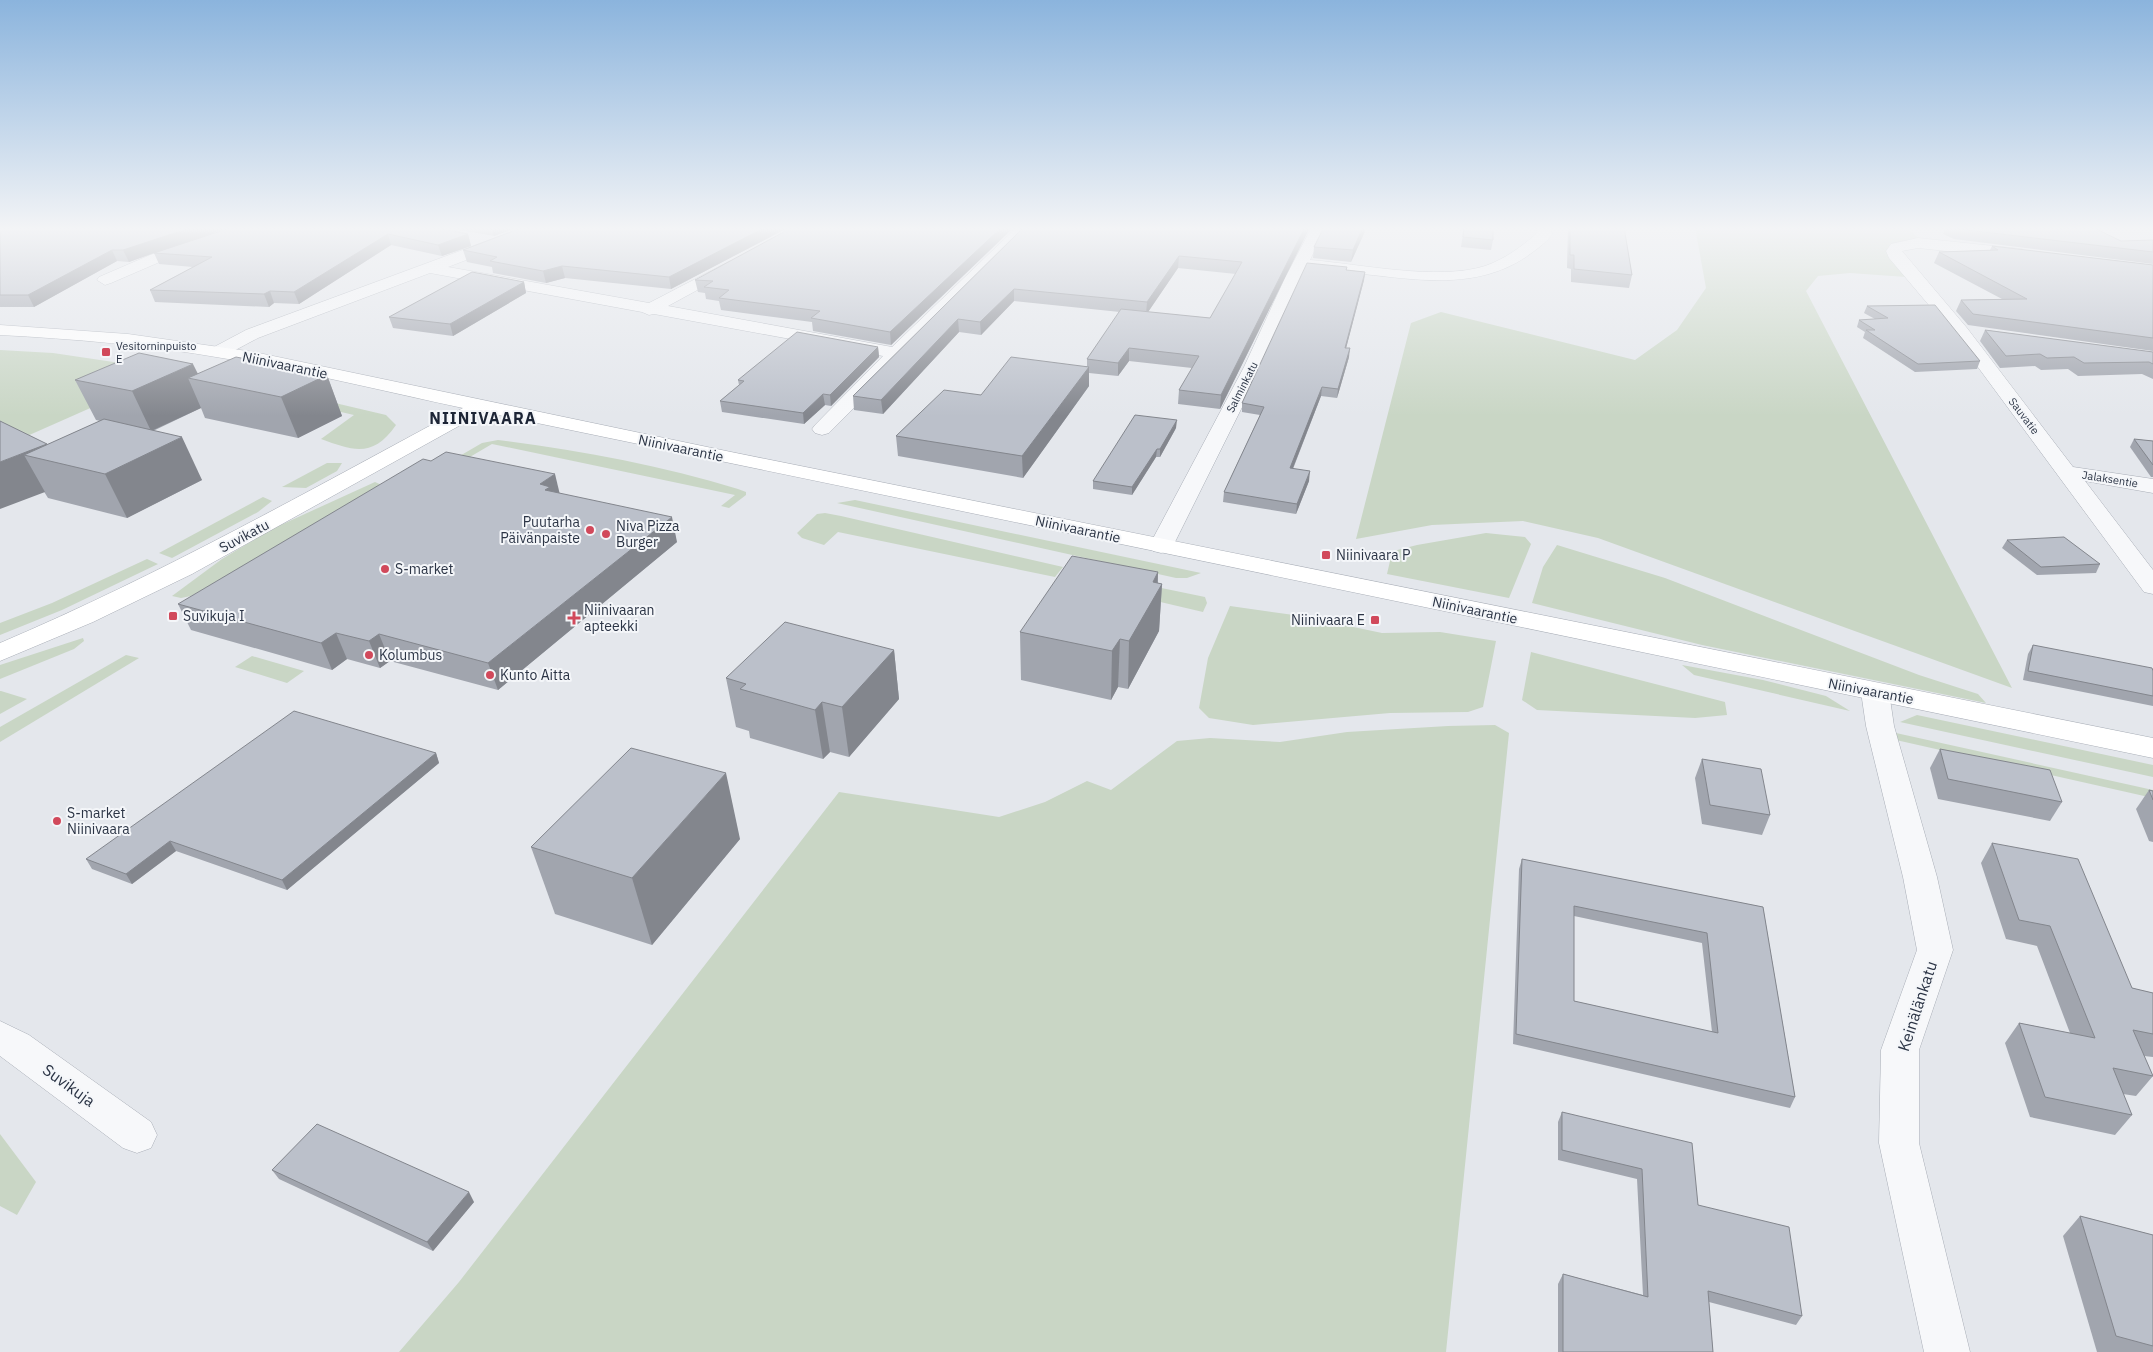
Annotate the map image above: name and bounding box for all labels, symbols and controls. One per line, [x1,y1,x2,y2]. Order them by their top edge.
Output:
place label: Vesitorninpuisto E [116,339,196,366]
marker: Vesitorninpuisto E [100,346,112,358]
street label: Niinivaarantie [241,347,330,383]
street label: Salminkatu [1223,359,1261,415]
street label: Sauvatie [2006,395,2042,437]
district label: NIINIVAARA [429,408,537,428]
street label: Niinivaarantie [637,430,726,466]
street label: Jalaksentie [2081,468,2139,490]
street label: Niinivaarantie [1034,511,1123,547]
place label: Puutarha Päivänpaiste [500,513,581,547]
street label: Suvikatu [216,515,272,557]
place label: Niva Pizza Burger [616,517,680,551]
marker: Puutarha Päivänpaiste [584,524,596,536]
marker: Niva Pizza Burger [600,528,612,540]
place label: Niinivaara P [1336,546,1410,564]
marker: Niinivaara P [1320,549,1332,561]
place label: S-market [395,560,454,578]
marker: S-market [379,563,391,575]
street label: Niinivaarantie [1431,592,1520,628]
place label: Niinivaaran apteekki [584,601,655,635]
place label: Suvikuja I [183,607,245,625]
marker: Suvikuja I [167,610,179,622]
place label: Niinivaara E [1291,611,1365,629]
marker: Niinivaaran apteekki [568,612,580,624]
marker: Niinivaara E [1369,614,1381,626]
place label: Kolumbus [379,646,442,664]
marker: Kolumbus [363,649,375,661]
place label: Kunto Aitta [500,666,571,684]
marker: Kunto Aitta [484,669,496,681]
street label: Niinivaarantie [1827,674,1916,708]
place label: S-market Niinivaara [67,804,130,838]
marker: S-market Niinivaara [51,815,63,827]
street label: Keinälänkatu [1893,958,1941,1054]
street label: Suvikuja [39,1059,100,1111]

